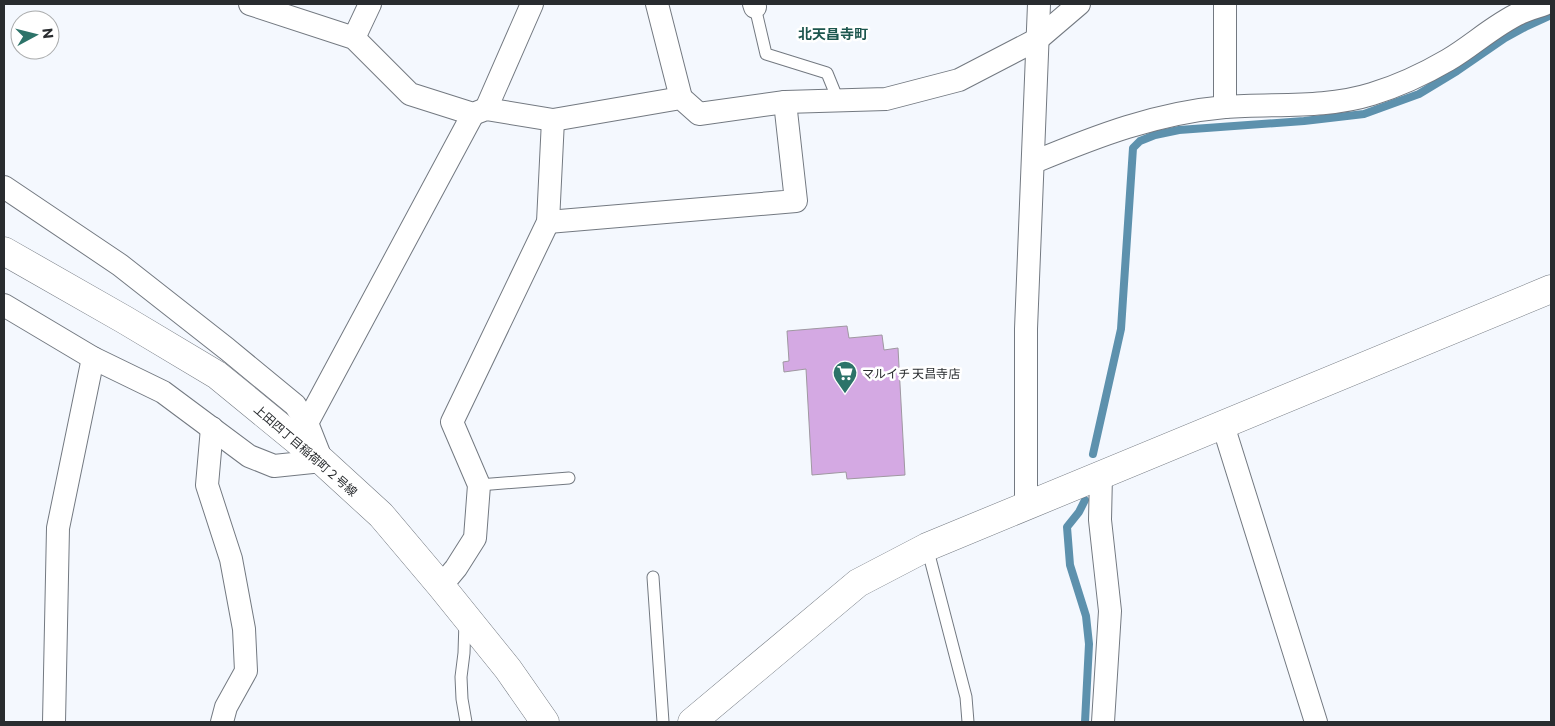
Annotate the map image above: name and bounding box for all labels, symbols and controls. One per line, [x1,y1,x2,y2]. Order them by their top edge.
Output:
north arrow [10,10,60,60]
district label: 北天昌寺町 [798,25,868,42]
text: N [39,27,57,40]
supermarket icon: マルイチ 天昌寺店 [832,360,858,394]
place label: マルイチ 天昌寺店 [862,366,960,380]
street label: 上田四丁目稲荷町２号線 [252,401,360,499]

